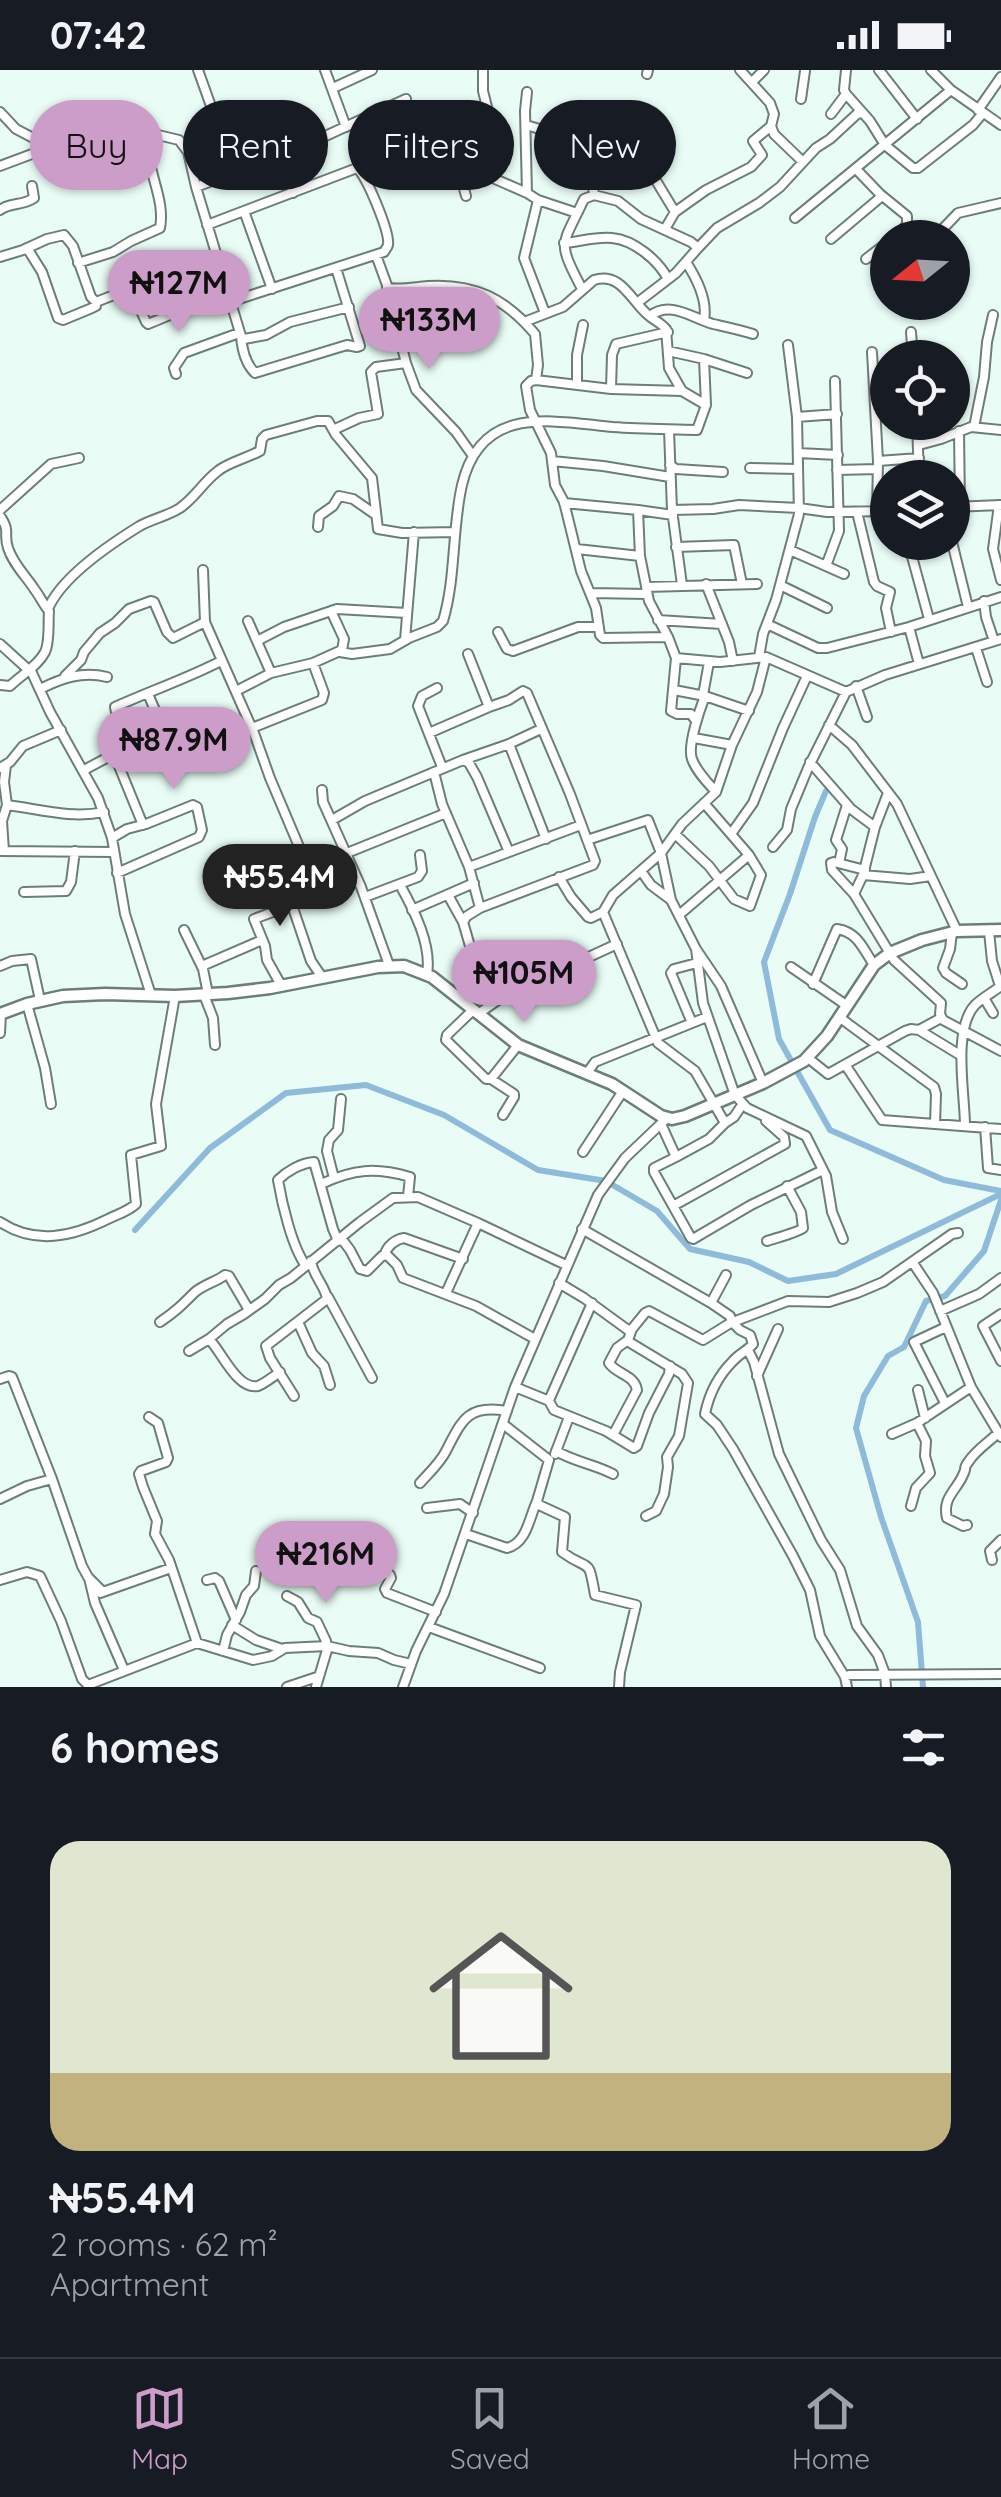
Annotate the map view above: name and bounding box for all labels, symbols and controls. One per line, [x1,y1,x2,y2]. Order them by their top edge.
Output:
text: 07:42 [50,11,147,59]
chip: Buy [30,100,163,190]
chip: Rent [183,100,328,190]
chip: Filters [348,100,514,190]
chip: New [534,100,676,190]
north arrow [870,220,970,320]
map controls [870,220,970,560]
pin: ₦127M [109,250,249,335]
text: ₦127M [130,262,228,302]
pin: ₦133M [359,287,499,372]
text: ₦133M [381,299,477,339]
button: locate [870,340,970,440]
button: layers [870,460,970,560]
pin: ₦87.9M [93,707,255,792]
text: ₦87.9M [120,719,228,759]
pin: ₦55.4M [199,844,361,929]
text: ₦55.4M [224,856,336,896]
pin: ₦105M [454,940,594,1025]
text: ₦105M [474,952,574,992]
pin: ₦216M [256,1521,396,1606]
text: ₦216M [277,1533,375,1573]
icon: filters [896,1720,951,1775]
text: 6 homes [50,1721,220,1774]
icon: home [411,1906,591,2086]
text: ₦55.4M [50,2171,196,2224]
text: 2 rooms · 62 m² [50,2224,278,2264]
text: Apartment [50,2264,209,2304]
tab: Map [131,2381,188,2476]
tab: Saved [450,2381,530,2476]
tab: Home [792,2381,870,2476]

